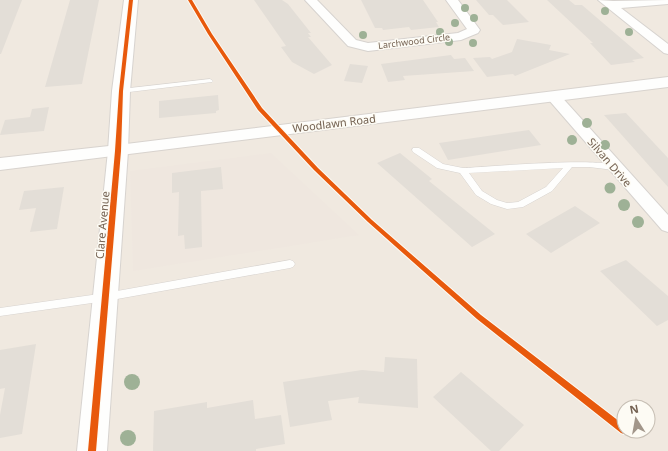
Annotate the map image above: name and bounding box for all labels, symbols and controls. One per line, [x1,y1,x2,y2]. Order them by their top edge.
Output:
street label: Larchwood Circle [377,30,451,52]
street label: Woodlawn Road [291,110,377,136]
street label: Silvan Drive [585,134,635,190]
street label: Clare Avenue [92,190,112,260]
north arrow [616,399,656,439]
text: N [628,400,640,417]

